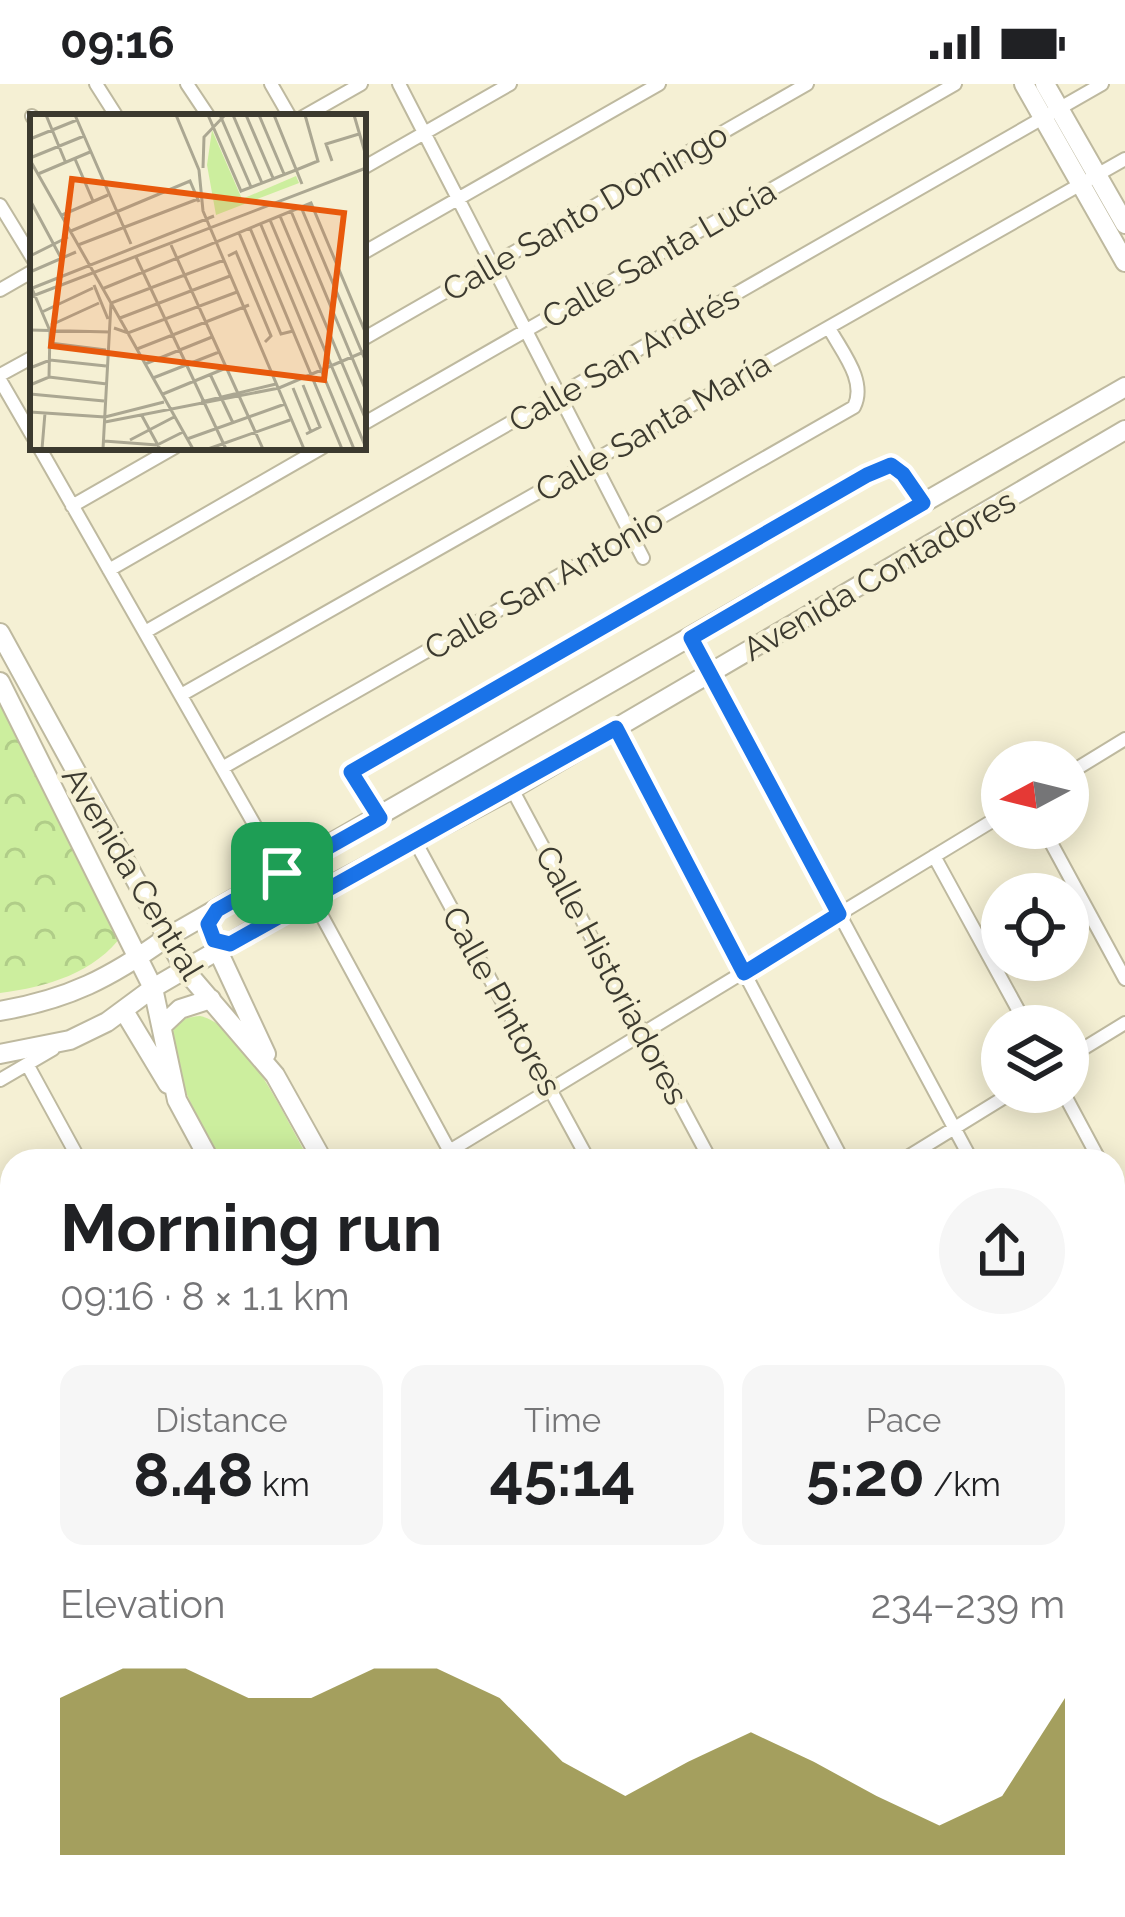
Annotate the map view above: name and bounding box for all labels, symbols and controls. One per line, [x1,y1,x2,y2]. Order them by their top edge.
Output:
text: 09:16 [60,16,175,69]
inset map [30,114,366,450]
street label: Calle Santo Domingo [436,115,734,309]
street label: Calle Santa Lucía [535,171,783,337]
street label: Calle San Andrés [502,277,746,441]
street label: Calle Santa María [529,344,777,510]
street label: Avenida Contadores [736,481,1022,669]
street label: Calle San Antonio [418,500,670,668]
north arrow [981,741,1089,849]
map controls [981,741,1089,1113]
street label: Avenida Central [54,759,212,987]
pin [231,822,333,924]
street label: Calle Historiadores [527,839,697,1111]
icon: arrive [249,840,315,906]
button: locate [981,873,1089,981]
street label: Calle Pintores [434,900,570,1102]
button: layers [981,1005,1089,1113]
button: share [939,1188,1065,1314]
text: Morning run [60,1189,442,1266]
text: 09:16 · 8 × 1.1 km [60,1273,350,1319]
text: Distance [155,1401,288,1440]
text: Time [524,1401,601,1440]
text: Pace [866,1401,941,1440]
text: 8.48 [133,1440,254,1510]
text: 45:14 [489,1440,636,1510]
text: 5:20 [806,1440,925,1510]
text: km [254,1465,310,1504]
text: /km [925,1465,1001,1504]
text: Elevation [60,1581,226,1627]
text: 234–239 m [871,1581,1065,1627]

